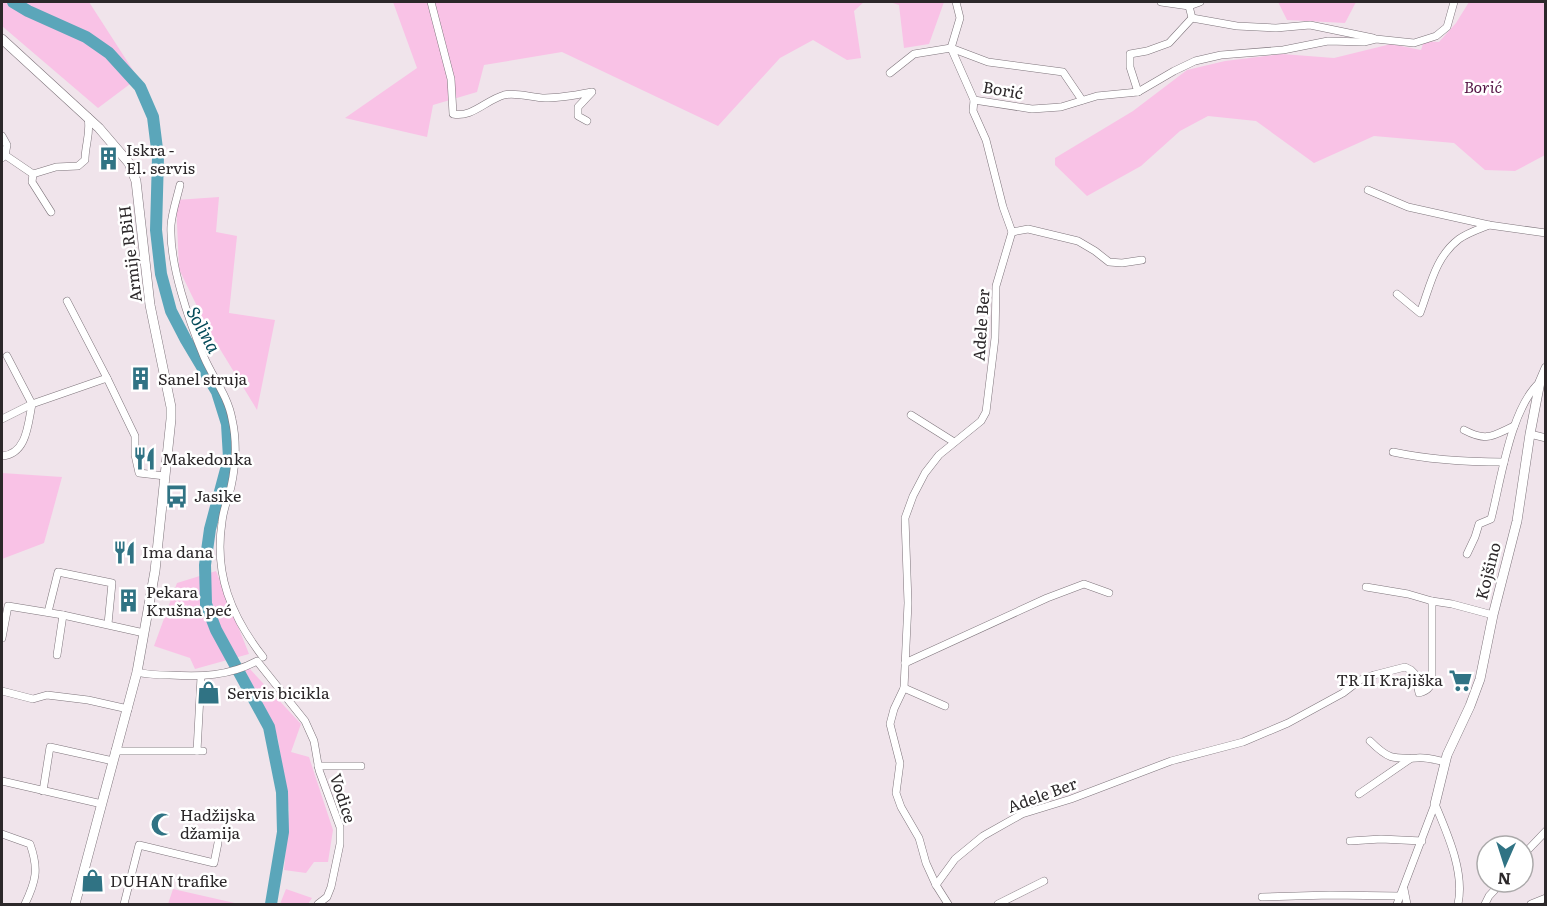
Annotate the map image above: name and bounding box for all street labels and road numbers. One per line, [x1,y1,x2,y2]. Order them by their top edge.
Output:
street label: Borić [981,74,1025,104]
street label: Armije RBiH [111,204,147,304]
street label: Adele Ber [966,288,995,362]
street label: Kojšino [1468,539,1506,602]
street label: Vodice [325,770,363,826]
street label: Adele Ber [1004,770,1080,818]

